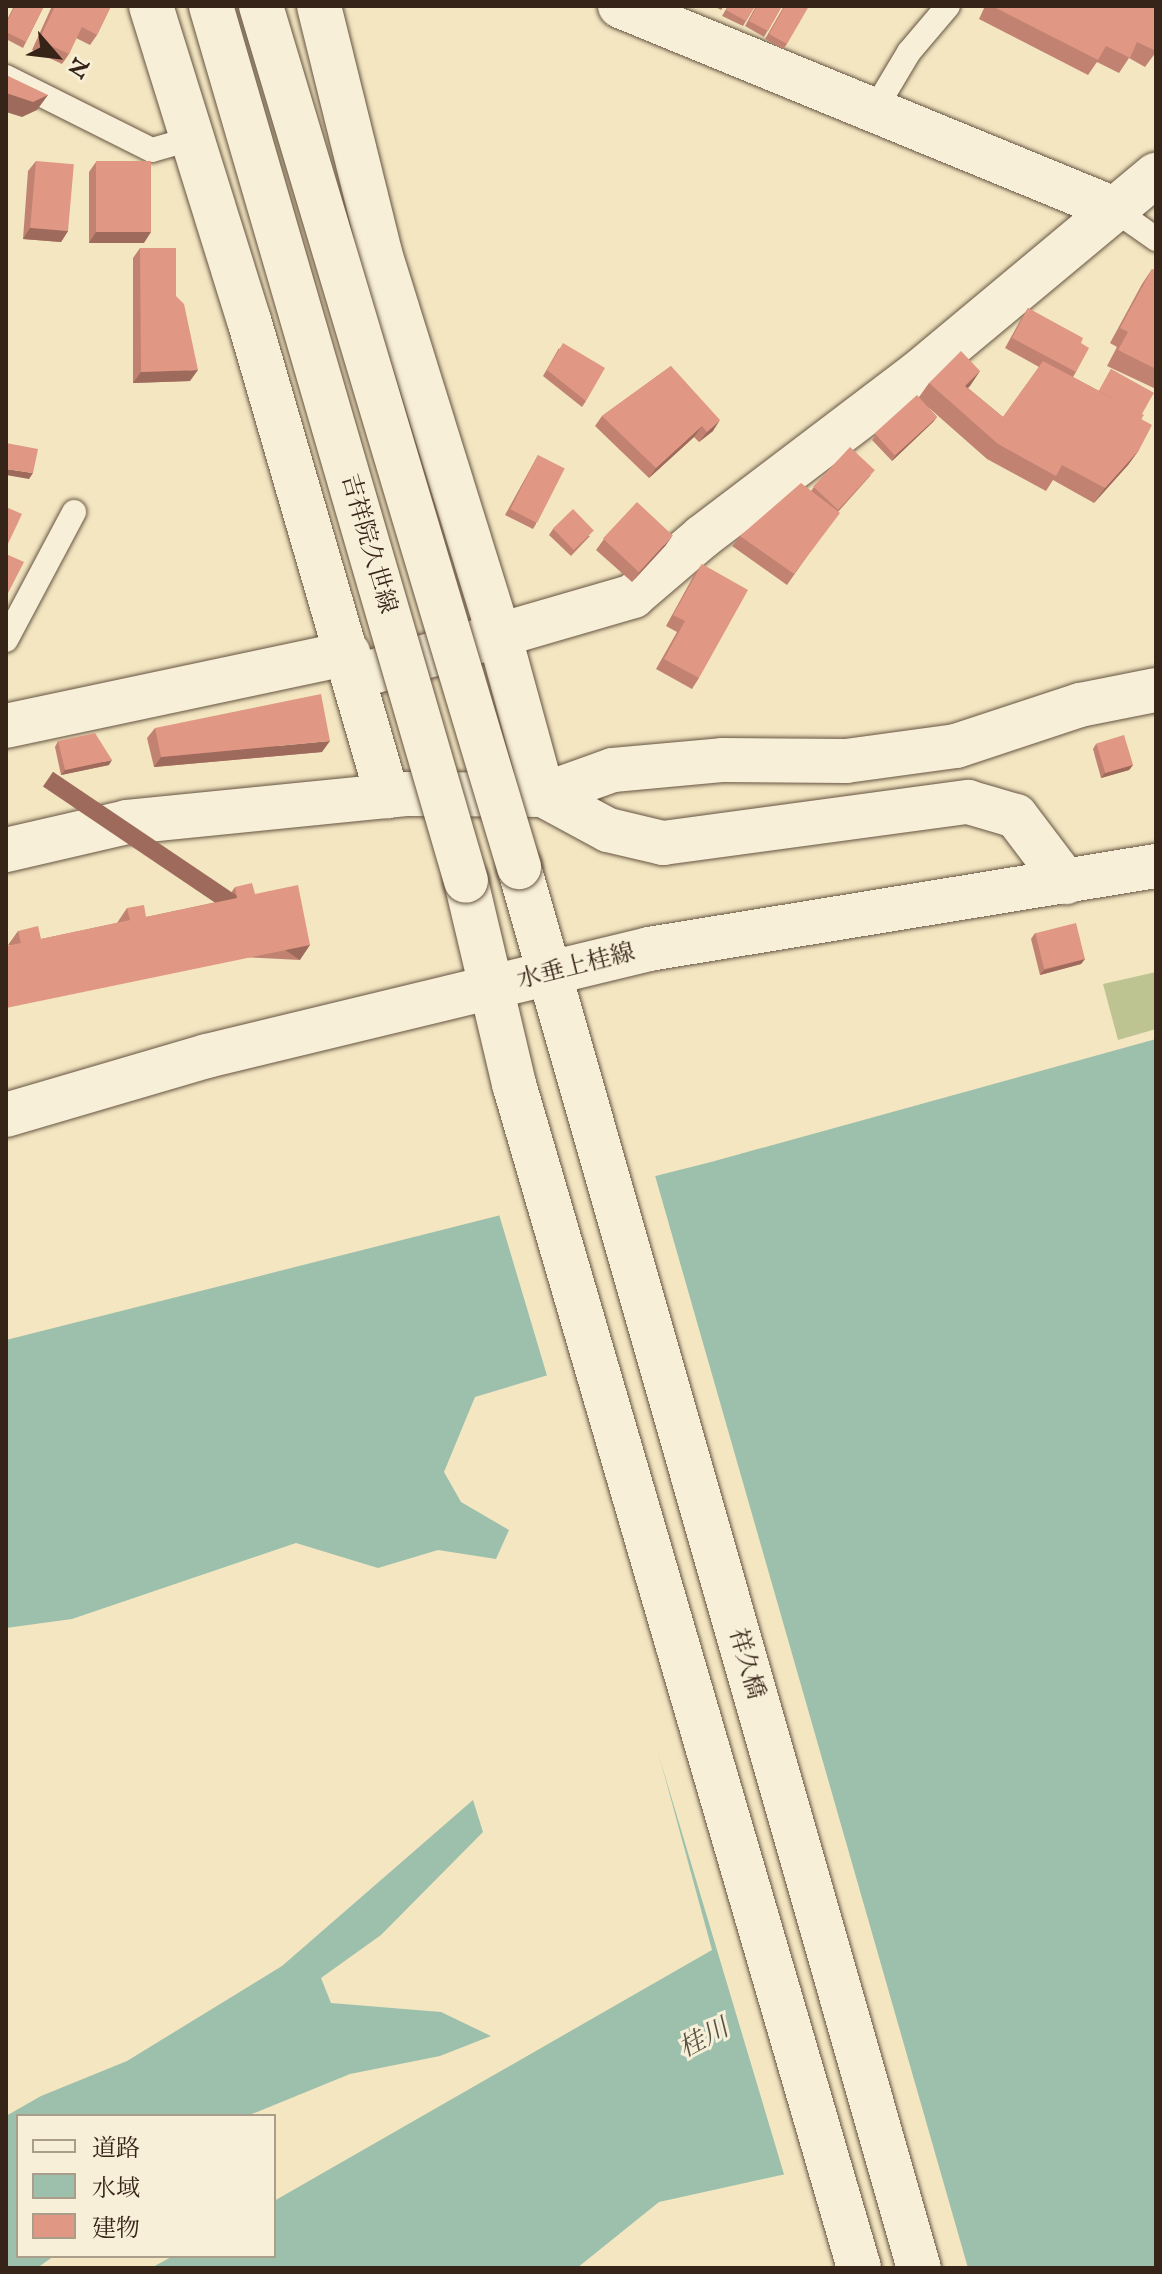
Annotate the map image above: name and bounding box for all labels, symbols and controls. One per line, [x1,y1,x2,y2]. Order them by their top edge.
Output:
north arrow [16,16,96,96]
text: N [60,52,94,82]
street label: 吉祥院久世線 [334,471,402,617]
street label: 水垂上桂線 [514,939,638,995]
street label: 祥久橋 [722,1625,770,1703]
water label: 桂川 [674,2013,734,2065]
legend [16,2114,276,2258]
text: 道路 [92,2134,140,2165]
text: 水域 [92,2174,140,2205]
text: 建物 [92,2214,140,2245]

